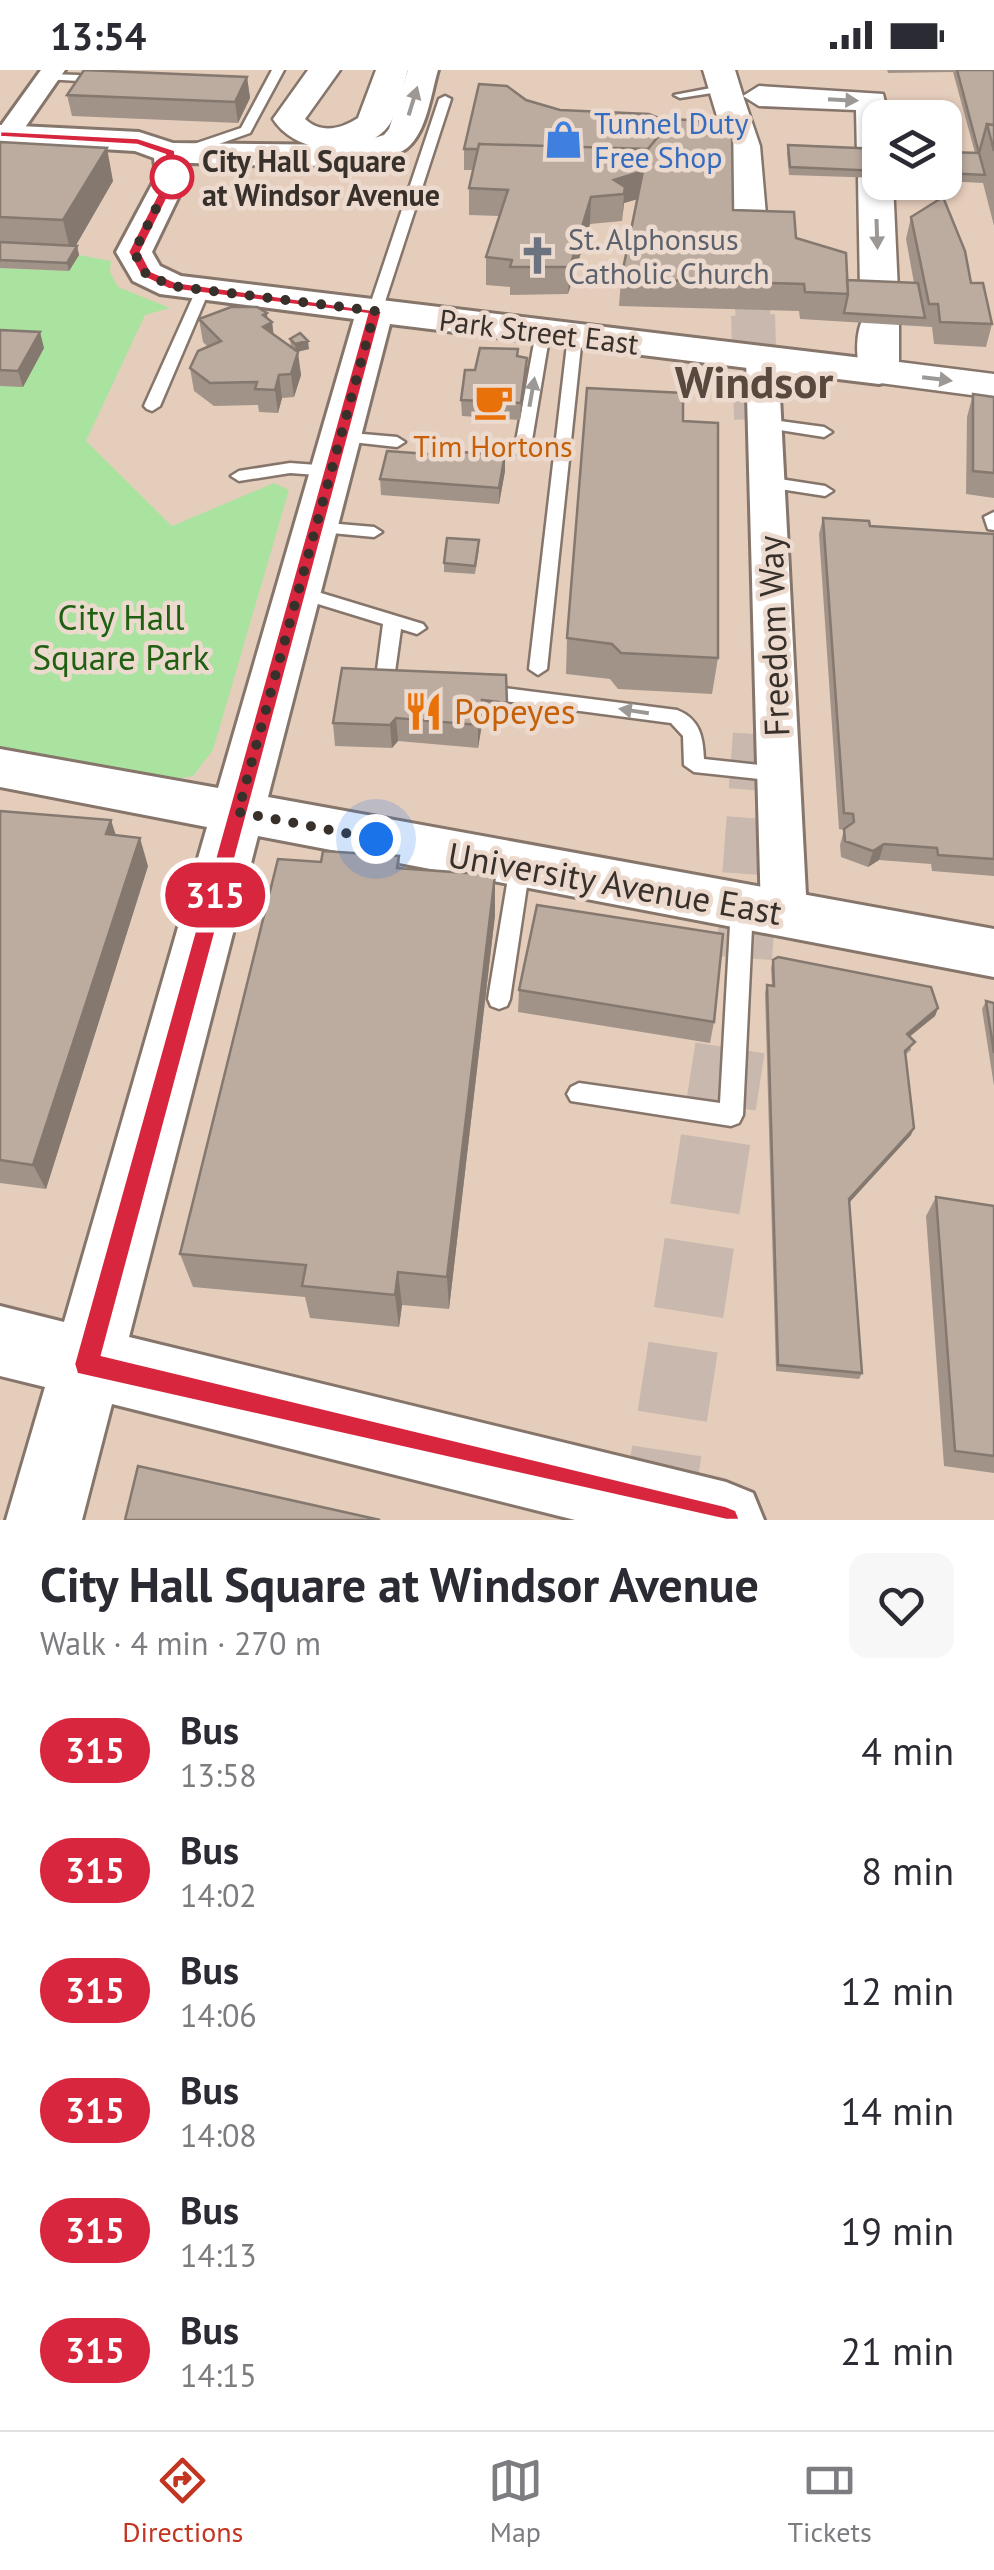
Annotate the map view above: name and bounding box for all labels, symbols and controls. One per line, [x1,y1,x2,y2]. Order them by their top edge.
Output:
text: 13:54 [50,11,146,60]
one-way arrow [406,86,421,116]
one-way arrow [828,92,860,108]
map controls [862,100,962,200]
button: layers [862,100,962,200]
place label: Tunnel Duty Free Shop [594,103,748,176]
shop icon: Tunnel Duty Free Shop [543,118,585,160]
place label: City Hall Square at Windsor Avenue [202,141,440,214]
marker: City Hall Square at Windsor Avenue [151,156,193,198]
place label: St. Alphonsus Catholic Church [568,219,770,292]
one-way arrow [869,219,885,251]
church icon: St. Alphonsus Catholic Church [517,234,559,276]
street label: Park Street East [437,299,641,363]
district label: Windsor [675,352,834,410]
one-way arrow [921,371,953,387]
one-way arrow [525,376,540,407]
cafe icon: Tim Hortons [472,380,514,422]
place label: Tim Hortons [413,426,573,465]
street label: Freedom Way [747,535,799,737]
park label: City Hall Square Park [33,594,210,680]
place label: Popeyes [454,688,575,734]
restaurant icon: Popeyes [403,690,445,732]
one-way arrow [618,702,650,718]
your location [351,814,401,864]
street label: University Avenue East [445,831,786,935]
line badge: 315 [158,862,272,928]
text: 315 [185,872,245,918]
text: City Hall Square at Windsor Avenue [40,1553,759,1615]
button: heart [849,1553,954,1658]
text: Walk · 4 min · 270 m [40,1622,321,1664]
text: Bus [180,1705,239,1754]
text: 4 min [861,1726,954,1775]
text: 315 [65,1727,125,1773]
text: 13:58 [180,1754,257,1796]
text: Bus [180,1825,239,1874]
text: 8 min [861,1846,954,1895]
text: 315 [65,1847,125,1893]
text: 14:02 [180,1874,257,1916]
text: Bus [180,1945,239,1994]
text: 12 min [841,1966,954,2015]
text: 315 [65,1967,125,2013]
text: 14:06 [180,1994,257,2036]
text: Bus [180,2065,239,2114]
text: 14 min [841,2086,954,2135]
text: 315 [65,2087,125,2133]
text: 14:08 [180,2114,257,2156]
text: Bus [180,2185,239,2234]
text: 19 min [841,2206,954,2255]
text: 315 [65,2207,125,2253]
text: 14:13 [180,2234,257,2276]
text: Bus [180,2305,239,2354]
text: 21 min [841,2326,954,2375]
text: 315 [65,2327,125,2373]
text: 14:15 [180,2354,257,2396]
tab: Directions [122,2453,243,2550]
tab: Map [488,2453,543,2550]
tab: Tickets [787,2453,872,2550]

